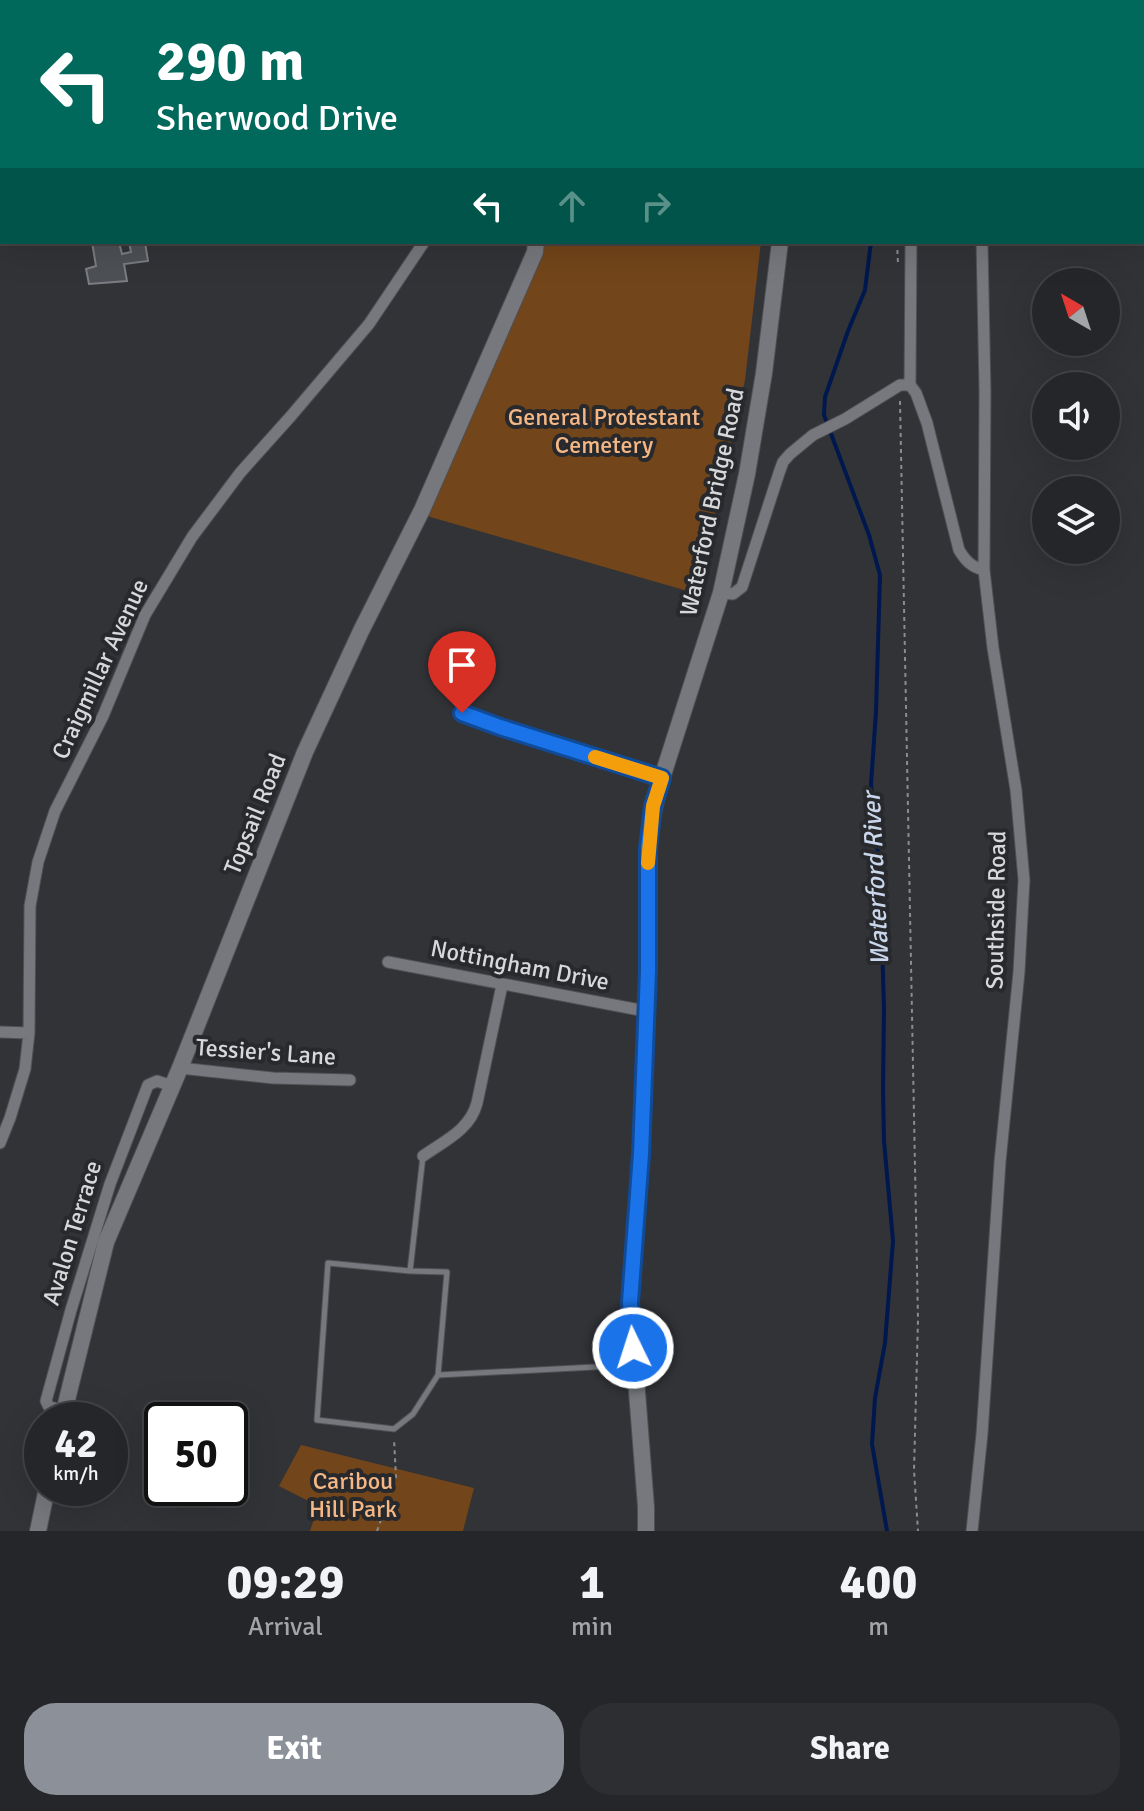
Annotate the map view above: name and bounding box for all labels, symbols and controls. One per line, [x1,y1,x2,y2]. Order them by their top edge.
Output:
text: 290 m [156,27,304,96]
icon: left [24,32,128,136]
text: Sherwood Drive [156,96,398,141]
icon: left [466,184,510,228]
icon: ahead [550,184,594,228]
icon: right [634,184,678,228]
north arrow [1032,268,1120,356]
map controls [1032,268,1120,564]
button: sound [1032,372,1120,460]
street label: Waterford Bridge Road [673,385,751,619]
park label: General Protestant Cemetery [508,402,700,460]
button: layers [1032,476,1120,564]
street label: Craigmillar Avenue [45,574,155,764]
pin [428,631,496,713]
icon: arrive [440,643,484,687]
street label: Topsail Road [217,749,293,879]
water label: Waterford River [855,788,897,966]
street label: Southside Road [980,830,1012,990]
street label: Nottingham Drive [428,933,612,997]
street label: Tessier's Lane [195,1032,337,1072]
street label: Avalon Terrace [36,1157,108,1309]
position arrow [591,1306,675,1390]
speed limit sign: 50 [144,1402,248,1506]
text: 42 [54,1419,98,1469]
text: km/h [53,1461,99,1486]
park label: Caribou Hill Park [309,1466,397,1524]
text: 09:29 [227,1553,344,1612]
text: 1 [579,1553,605,1612]
text: 400 [840,1553,917,1612]
text: Arrival [248,1611,323,1643]
text: min [571,1611,613,1643]
text: m [868,1611,889,1643]
button: Exit [24,1703,564,1795]
button: Share [580,1703,1120,1795]

